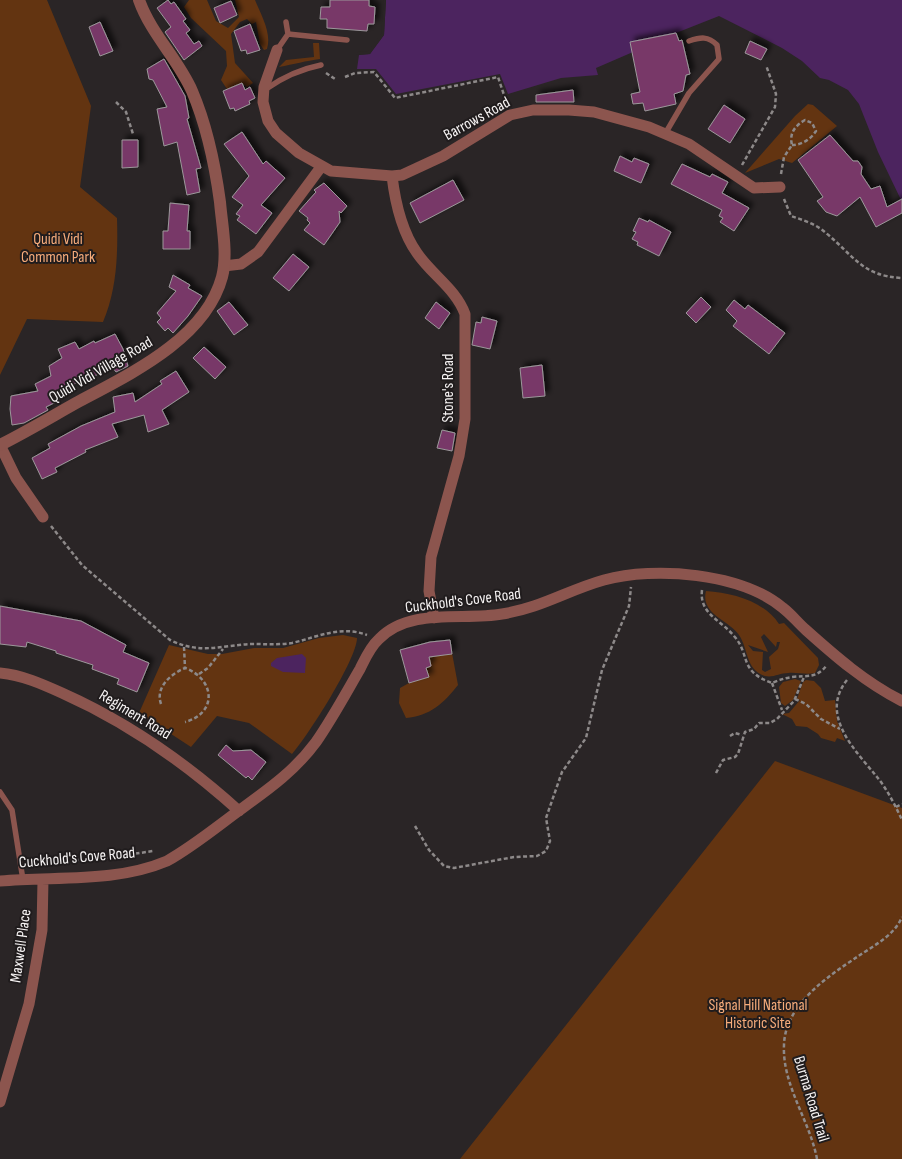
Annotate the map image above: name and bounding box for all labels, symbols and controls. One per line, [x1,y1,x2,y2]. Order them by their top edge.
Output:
street label: Barrows Road [441,93,513,145]
park label: Quidi Vidi Common Park [21,230,95,267]
street label: Quidi Vidi Village Road [46,333,156,407]
street label: Stone's Road [439,354,458,422]
street label: Cuckhold's Cove Road [404,584,522,618]
street label: Regiment Road [95,686,175,744]
street label: Cuckhold's Cove Road [18,843,136,873]
street label: Maxwell Place [6,908,36,984]
park label: Signal Hill National Historic Site [708,996,808,1033]
street label: Burma Road Trail [789,1054,833,1144]

